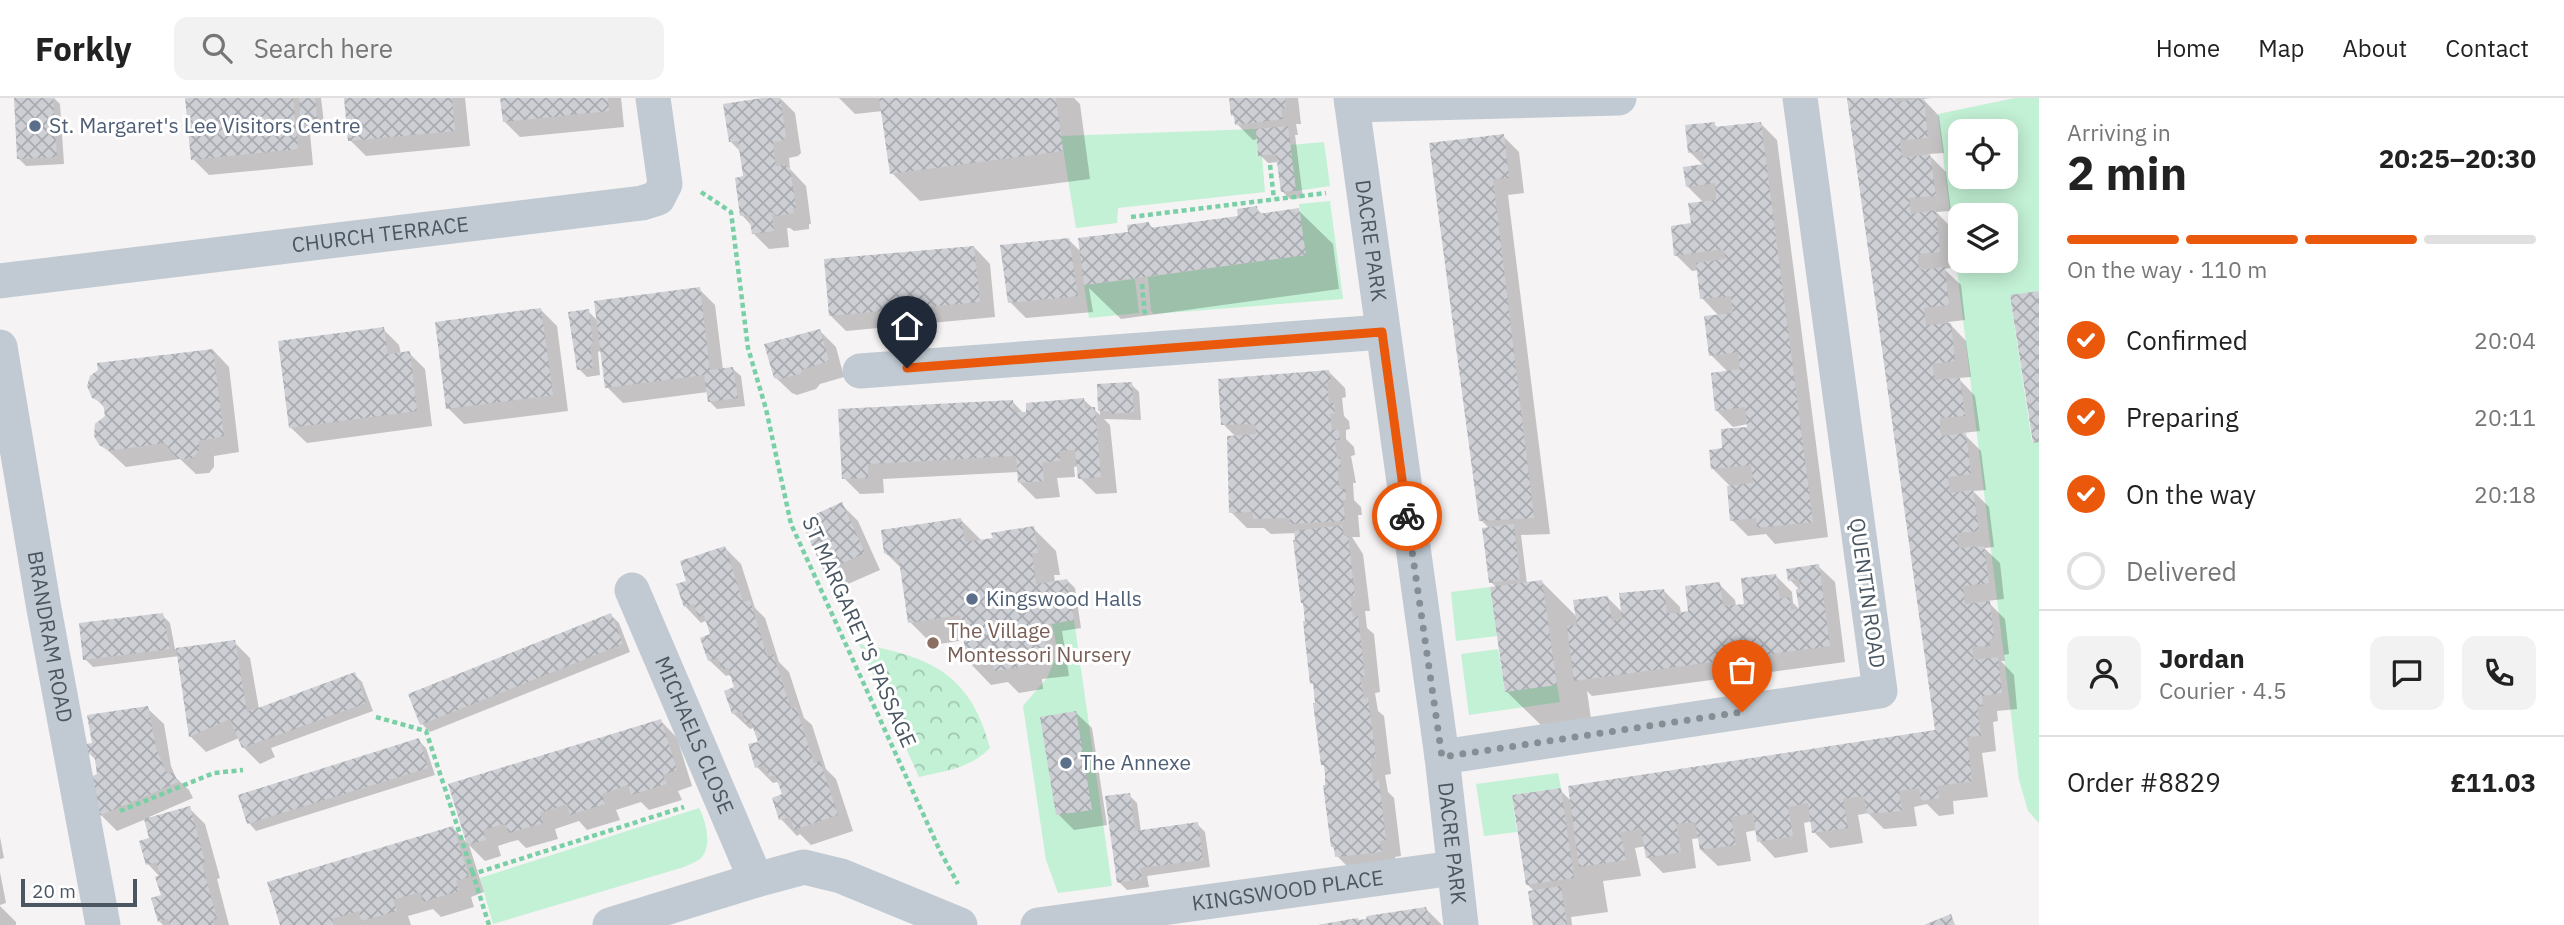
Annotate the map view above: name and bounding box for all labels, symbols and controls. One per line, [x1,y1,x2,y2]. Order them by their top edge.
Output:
search box [174,17,664,80]
text: Forkly [35,27,132,70]
icon: search [198,29,236,67]
text: Search here [254,31,393,65]
text: Home [2156,32,2220,64]
text: Map [2258,32,2304,64]
text: About [2342,32,2407,64]
text: Contact [2445,32,2529,64]
place label: St. Margaret's Lee Visitors Centre [49,111,361,139]
text: Arriving in [2067,117,2171,147]
marker: St. Margaret's Lee Visitors Centre [27,118,43,134]
map controls [1948,119,2018,273]
button: locate [1948,119,2018,189]
text: 20:25–20:30 [2379,141,2536,175]
text: 2 min [2067,143,2187,203]
street label: DACRE PARK [1349,178,1394,303]
button: layers [1948,203,2018,273]
street label: CHURCH TERRACE [290,209,470,258]
text: On the way · 110 m [2067,254,2267,284]
pin [877,296,937,368]
icon: home [888,307,926,345]
icon: check [2067,321,2105,359]
text: Confirmed [2126,323,2248,357]
text: 20:04 [2474,325,2536,355]
icon: check [2067,398,2105,436]
text: Preparing [2126,400,2239,434]
text: 20:11 [2474,402,2536,432]
icon: check [2067,475,2105,513]
text: On the way [2126,477,2256,511]
text: 20:18 [2474,479,2536,509]
courier [1372,481,1442,551]
icon: bike [1388,497,1426,535]
street label: ST MARGARET'S PASSAGE [796,512,924,752]
street label: QUENTIN ROAD [1844,516,1892,670]
street label: BRANDRAM ROAD [21,549,80,725]
text: Delivered [2126,554,2237,588]
place label: Kingswood Halls [986,584,1142,612]
marker: Kingswood Halls [964,591,980,607]
place label: The Village Montessori Nursery [947,616,1132,668]
marker: The Village Montessori Nursery [925,635,941,651]
button: person [2067,636,2141,710]
button: chat [2370,636,2444,710]
button: phone [2462,636,2536,710]
pin [1712,640,1772,712]
text: Jordan [2159,641,2245,675]
icon: bag [1723,651,1761,689]
street label: MICHAELS CLOSE [649,652,741,818]
text: Courier · 4.5 [2159,675,2287,705]
place label: The Annexe [1080,748,1191,776]
marker: The Annexe [1058,755,1074,771]
text: Order #8829 [2067,765,2221,799]
text: £11.03 [2450,765,2536,799]
street label: DACRE PARK [1432,781,1474,906]
street label: KINGSWOOD PLACE [1190,863,1385,917]
scale bar [21,876,136,908]
text: 20 m [32,879,76,903]

